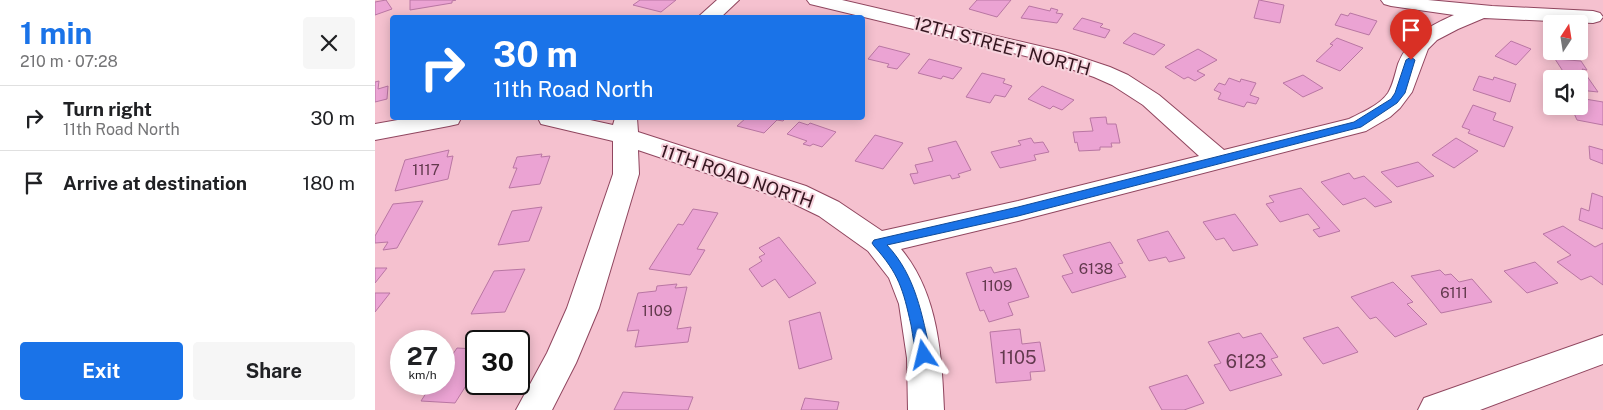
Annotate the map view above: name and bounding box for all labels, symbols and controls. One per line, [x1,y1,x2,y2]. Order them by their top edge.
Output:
pin [1390,9,1432,60]
street label: 12TH STREET NORTH [911,12,1093,80]
text: 1 min [20,15,92,51]
north arrow [1543,15,1587,60]
map controls [1543,15,1588,115]
icon: arrive [1397,16,1425,44]
button: close [303,17,355,69]
text: 30 m [493,34,578,75]
icon: right [410,35,475,100]
text: 210 m · 07:28 [20,52,118,71]
button: sound [1543,70,1588,115]
text: 11th Road North [493,76,653,102]
text: Turn right [63,98,152,120]
icon: right [20,104,48,132]
text: 30 m [310,107,355,129]
text: 11th Road North [63,120,180,139]
street label: 11TH ROAD NORTH [657,140,817,212]
house number: 1117 [412,161,440,178]
icon: arrive [20,169,48,197]
text: Arrive at destination [63,172,247,194]
text: 180 m [302,172,355,194]
house number: 6138 [1079,260,1113,277]
house number: 1109 [982,277,1012,294]
house number: 6111 [1440,284,1468,301]
house number: 1109 [642,302,672,319]
position arrow [897,328,949,380]
speed limit sign: 30 [465,330,530,395]
text: 27 [407,341,438,371]
button: Exit [20,342,183,400]
button: Share [193,342,355,400]
house number: 1105 [999,347,1037,368]
house number: 6123 [1226,351,1266,372]
text: km/h [408,368,437,382]

